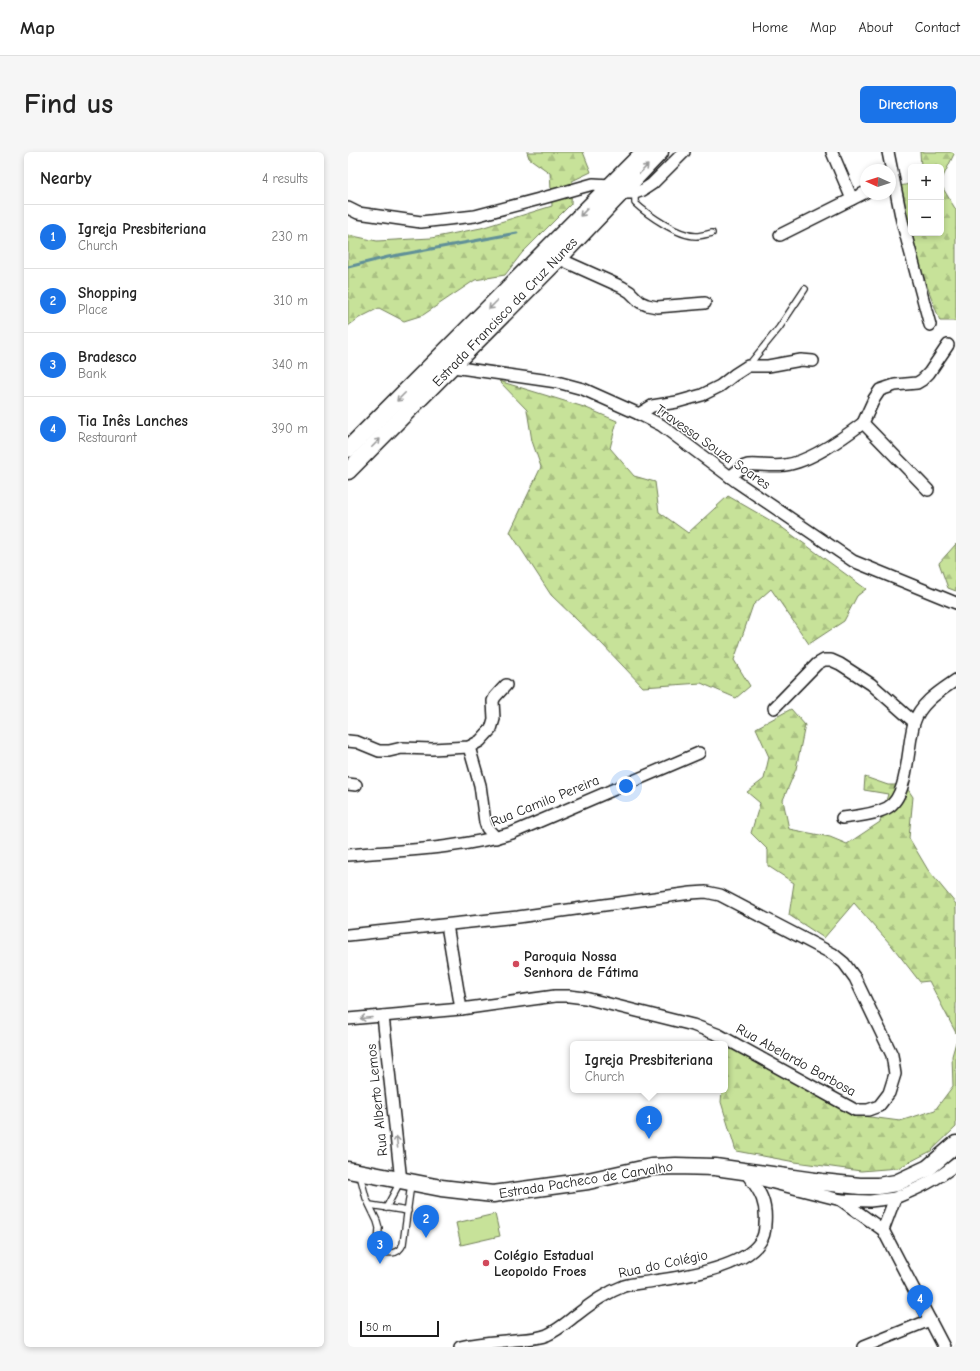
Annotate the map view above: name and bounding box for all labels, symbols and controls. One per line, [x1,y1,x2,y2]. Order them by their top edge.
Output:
text: Map [20,17,55,39]
text: Home [752,19,788,36]
text: Map [810,19,836,36]
text: About [858,19,893,36]
text: Contact [915,19,960,36]
button: Directions [860,86,956,123]
text: Find us [24,88,113,120]
one-way arrow [639,164,649,174]
north arrow [860,164,896,200]
map controls [908,164,944,236]
button: + [908,164,944,200]
text: Nearby [40,169,91,188]
text: 4 results [262,171,308,186]
button: − [908,200,944,236]
one-way arrow [579,207,589,217]
text: Igreja Presbiteriana [78,220,206,238]
text: 1 [50,229,56,244]
text: 230 m [272,229,308,244]
street label: Estrada Francisco da Cruz Nunes [429,234,581,390]
text: Church [78,238,118,253]
text: Shopping [78,284,138,302]
text: 2 [50,293,56,308]
text: 310 m [273,293,308,308]
one-way arrow [488,300,498,310]
text: Place [78,302,108,317]
text: Bradesco [78,348,137,366]
text: 3 [50,357,56,372]
text: 340 m [272,357,308,372]
text: Bank [78,366,106,381]
one-way arrow [396,392,406,402]
street label: Travessa Souza Soares [652,401,774,493]
text: Tia Inês Lanches [78,412,188,430]
text: 4 [50,421,56,436]
text: 390 m [272,421,308,436]
text: Restaurant [78,430,137,445]
one-way arrow [371,438,381,448]
street label: Rua Camilo Pereira [488,772,602,830]
your location [616,776,636,796]
place label: Paroquia Nossa Senhora de Fátima [524,948,639,981]
marker: Paroquia Nossa Senhora de Fátima [511,959,521,969]
one-way arrow [360,1014,373,1021]
street label: Rua Abelardo Barbosa [733,1020,859,1100]
popup [570,1041,728,1093]
street label: Rua Alberto Lemos [363,1043,391,1157]
text: Igreja Presbiteriana [585,1051,713,1069]
text: Church [585,1069,624,1084]
pin: 1 [636,1106,662,1139]
one-way arrow [393,1136,400,1149]
street label: Estrada Pacheco de Carvalho [498,1158,674,1202]
pin: 2 [413,1205,439,1238]
pin: 3 [367,1231,393,1264]
street label: Rua do Colégio [617,1246,709,1282]
place label: Colégio Estadual Leopoldo Froes [494,1247,594,1280]
marker: Colégio Estadual Leopoldo Froes [481,1258,491,1268]
pin: 4 [907,1285,933,1318]
scale bar [360,1319,439,1338]
text: 50 m [366,1321,391,1334]

